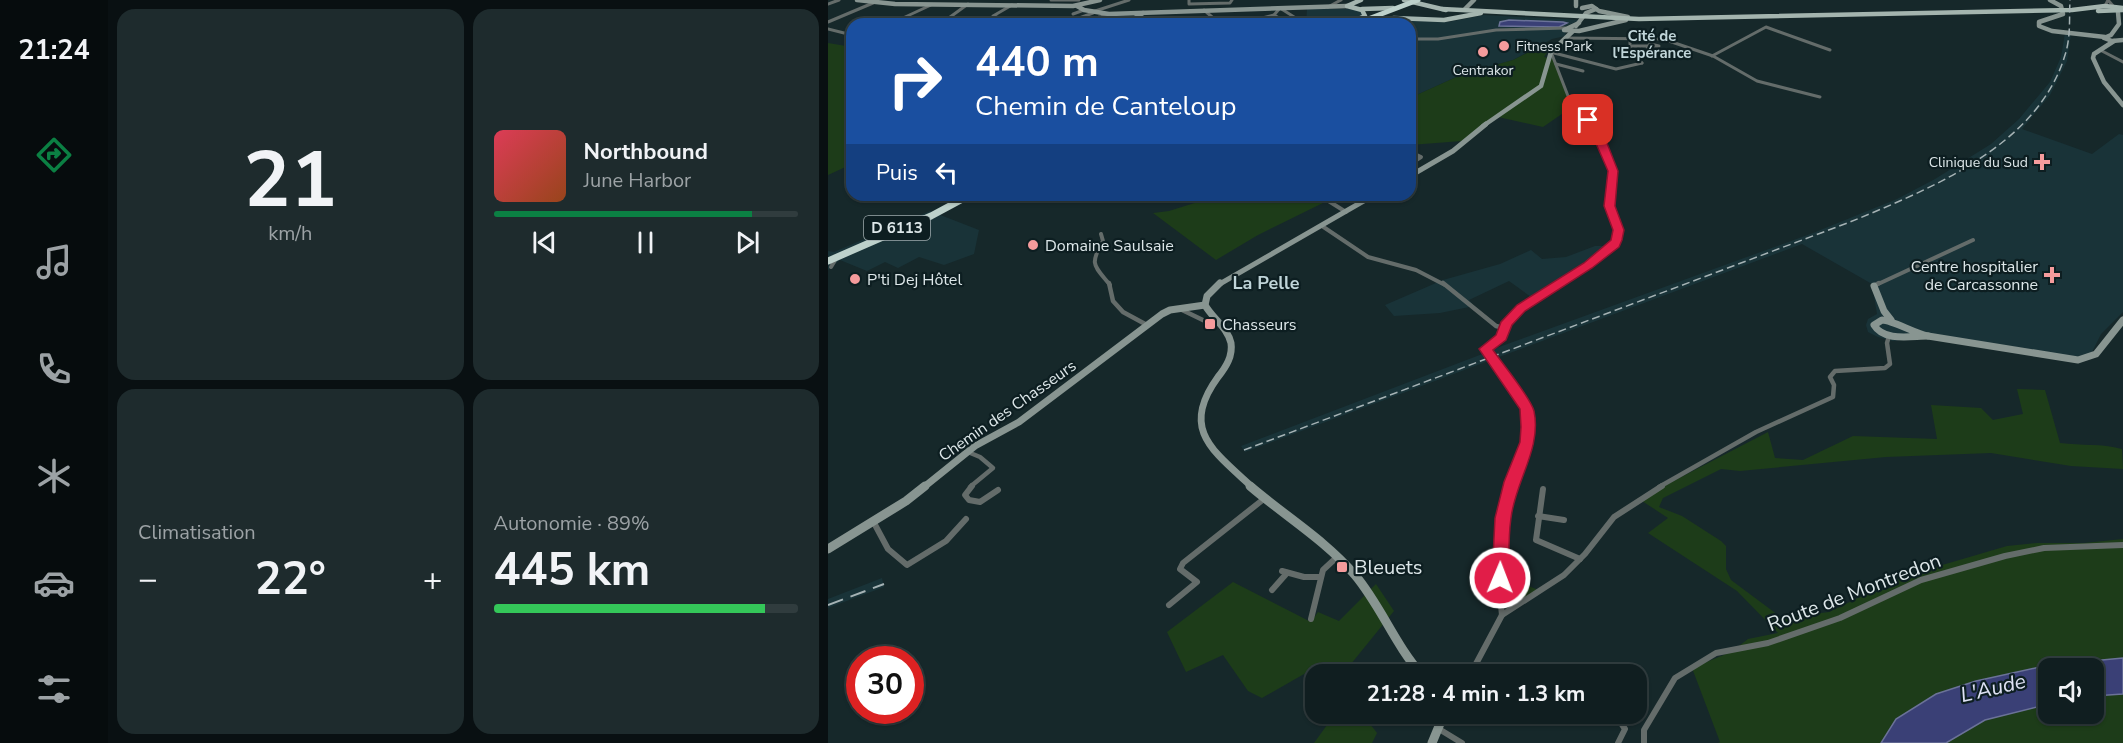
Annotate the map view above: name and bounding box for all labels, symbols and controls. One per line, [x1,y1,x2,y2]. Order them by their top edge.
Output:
district label: Cité de l'Espérance [1613,26,1691,63]
text: 21:24 [18,32,90,69]
text: 440 m [975,34,1099,91]
place label: Fitness Park [1516,37,1593,56]
marker: Fitness Park [1497,39,1511,53]
icon: right [876,42,954,120]
marker: Centrakor [1476,45,1490,59]
place label: Centrakor [1452,61,1514,80]
text: Chemin de Canteloup [975,88,1236,125]
pin [1562,94,1613,145]
icon: arrive [1571,103,1604,136]
text: 21 [243,127,337,234]
icon: directions [33,134,75,176]
text: Northbound [584,137,708,167]
place label: Clinique du Sud [1929,153,2028,172]
marker: Clinique du Sud [2033,153,2051,171]
icon: left [930,156,963,189]
text: Puis [876,158,918,188]
text: June Harbor [584,167,691,194]
road number: D 6113 [864,216,930,240]
text: km/h [268,220,312,247]
icon: previous [528,226,561,259]
icon: pause [629,226,662,259]
icon: next [731,226,764,259]
place label: Domaine Saulsaie [1045,235,1174,257]
marker: Domaine Saulsaie [1026,238,1040,252]
icon: music [33,241,75,283]
place label: Centre hospitalier de Carcassonne [1911,256,2038,296]
marker: Centre hospitalier de Carcassonne [2043,266,2061,284]
place label: P'ti Dej Hôtel [867,269,962,291]
district label: La Pelle [1232,271,1300,295]
marker: P'ti Dej Hôtel [848,272,862,286]
place label: Chasseurs [1222,314,1297,336]
marker: Chasseurs [1203,317,1217,331]
icon: phone [33,348,75,390]
street label: Chemin des Chasseurs [934,355,1081,467]
icon: climate [33,455,75,497]
text: Autonomie · 89% [494,510,650,537]
text: Climatisation [138,519,256,546]
text: 445 km [494,540,650,601]
position arrow [1468,546,1532,610]
street label: Route de Montredon [1763,547,1945,638]
text: 22° [255,549,326,610]
place label: Bleuets [1354,554,1422,581]
text: − [138,557,158,602]
text: + [423,557,443,602]
marker: Bleuets [1335,560,1349,574]
icon: car [33,562,75,604]
speed limit sign: 30 [846,646,924,724]
map controls [2038,658,2104,724]
button: sound [2038,658,2104,724]
water label: L'Aude [1957,667,2029,709]
icon: filters [33,668,75,710]
text: 21:28 · 4 min · 1.3 km [1367,679,1585,709]

